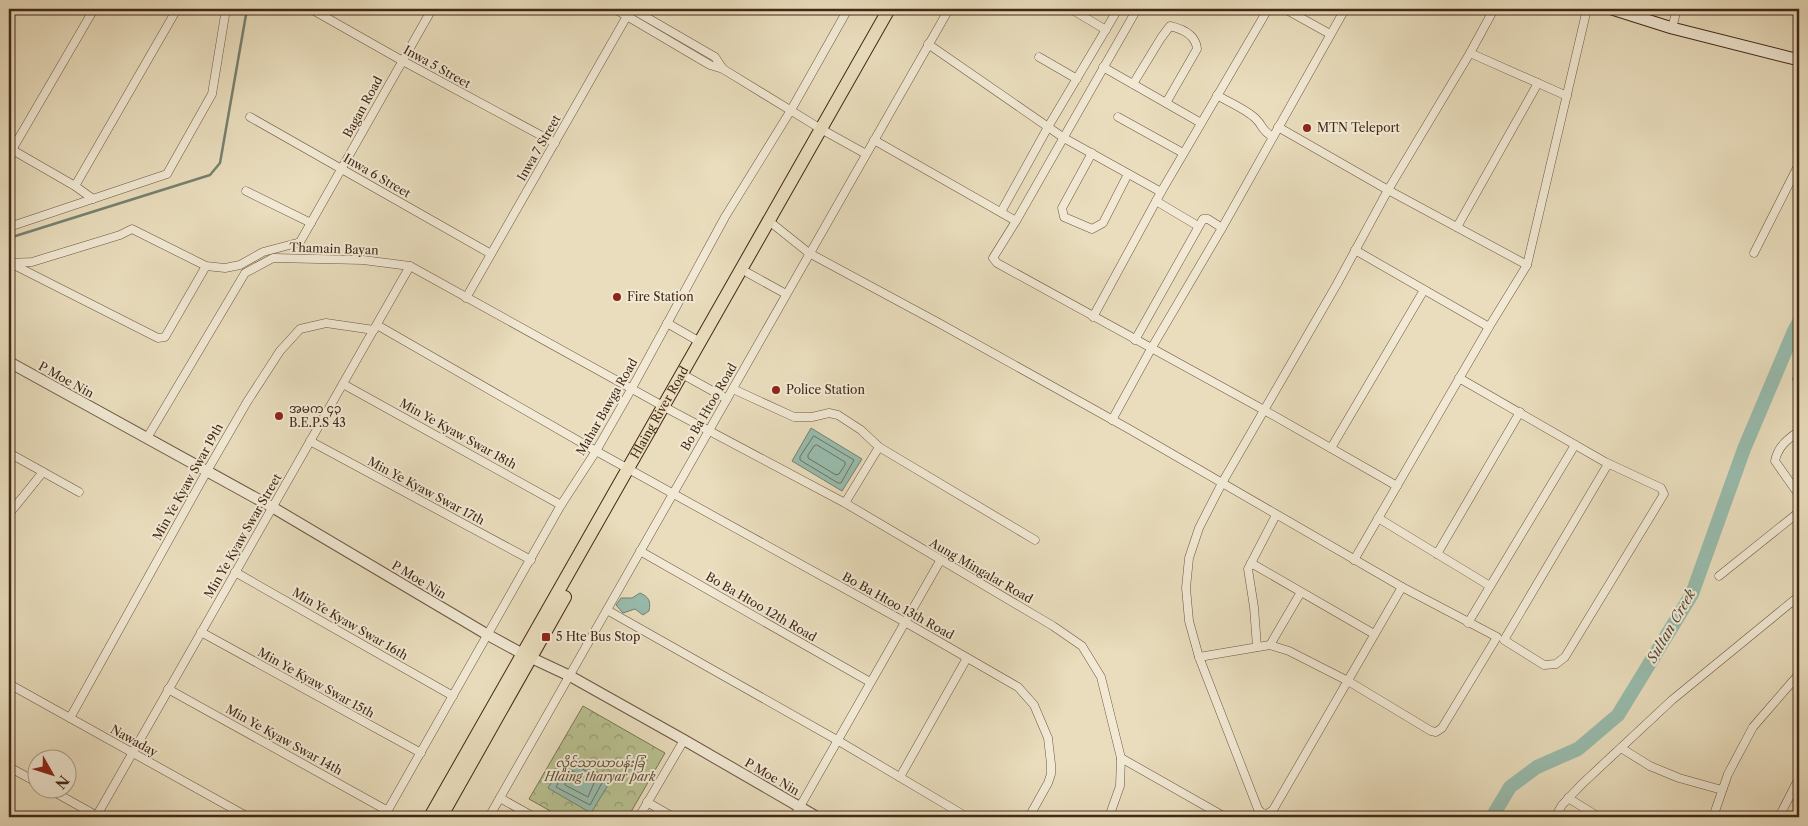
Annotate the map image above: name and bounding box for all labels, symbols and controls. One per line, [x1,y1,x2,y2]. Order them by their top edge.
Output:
street label: Inwa 5 Street [401,42,474,92]
street label: Bagan Road [340,73,386,140]
street label: Inwa 7 Street [514,111,564,183]
place label: MTN Teleport [1317,120,1401,135]
marker: MTN Teleport [1301,122,1313,134]
street label: Inwa 6 Street [341,150,414,201]
street label: Thamain Bayan [289,239,379,258]
place label: Fire Station [627,289,694,304]
marker: Fire Station [611,291,623,303]
street label: Mahar Bawga Road [573,355,641,458]
street label: P Moe Nin [36,358,97,401]
street label: Bo Ba Htoo Road [677,360,740,453]
street label: Hlaing River Road [627,363,692,461]
place label: Police Station [786,382,865,397]
marker: Police Station [770,384,782,396]
street label: Min Ye Kyaw Swar 18th [397,395,520,472]
place label: အမက ၄၃ B.E.P.S 43 [289,401,346,430]
marker: အမက ၄၃ B.E.P.S 43 [273,410,285,422]
street label: Min Ye Kyaw Swar 19th [149,420,226,543]
street label: Min Ye Kyaw Swar 17th [365,453,488,528]
street label: Min Ye Kyaw Swar Street [201,470,285,601]
street label: Aung Mingalar Road [926,534,1036,607]
street label: P Moe Nin [389,557,450,602]
street label: Bo Ba Htoo 12th Road [703,569,820,645]
street label: Bo Ba Htoo 13th Road [840,569,957,643]
street label: Min Ye Kyaw Swar 16th [290,584,411,663]
water label: Sultan Creek [1642,585,1700,667]
place label: 5 Hte Bus Stop [556,629,640,644]
marker: 5 Hte Bus Stop [540,631,552,643]
street label: Min Ye Kyaw Swar 15th [255,644,377,721]
street label: Min Ye Kyaw Swar 14th [223,701,346,778]
street label: Nawaday [108,722,161,760]
north arrow [28,748,78,798]
park label: လှိုင်သာယာပန်းခြံ Hlaing tharyar park [543,754,656,784]
street label: P Moe Nin [742,755,803,799]
text: N [51,772,73,793]

